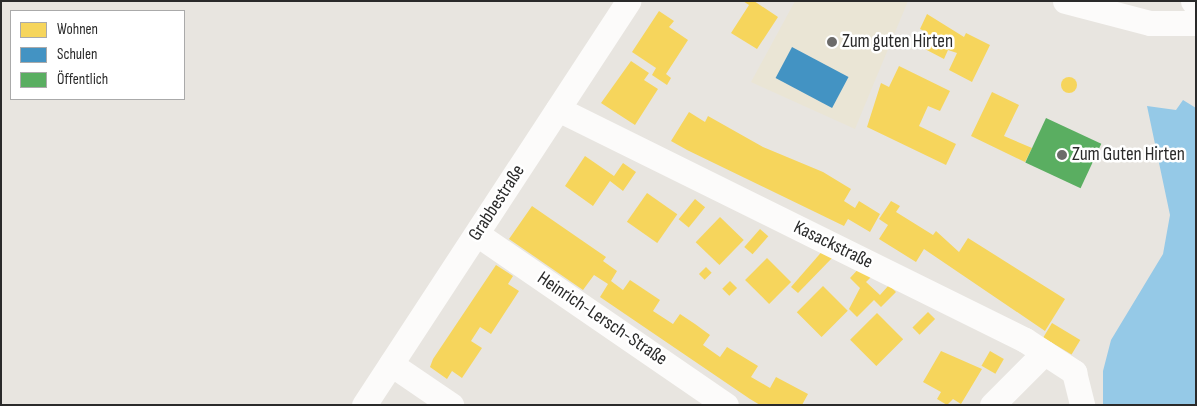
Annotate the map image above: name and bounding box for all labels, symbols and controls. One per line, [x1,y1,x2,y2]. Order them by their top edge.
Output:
legend [10,10,185,100]
text: Wohnen [57,20,98,39]
place label: Zum guten Hirten [842,31,953,53]
marker: Zum guten Hirten [826,36,838,48]
text: Schulen [57,45,97,64]
text: Öffentlich [57,70,108,89]
place label: Zum Guten Hirten [1072,144,1185,166]
marker: Zum Guten Hirten [1056,149,1068,161]
street label: Grabbestraße [464,161,530,245]
street label: Kasackstraße [790,216,876,274]
street label: Heinrich-Lersch-Straße [533,267,671,371]

